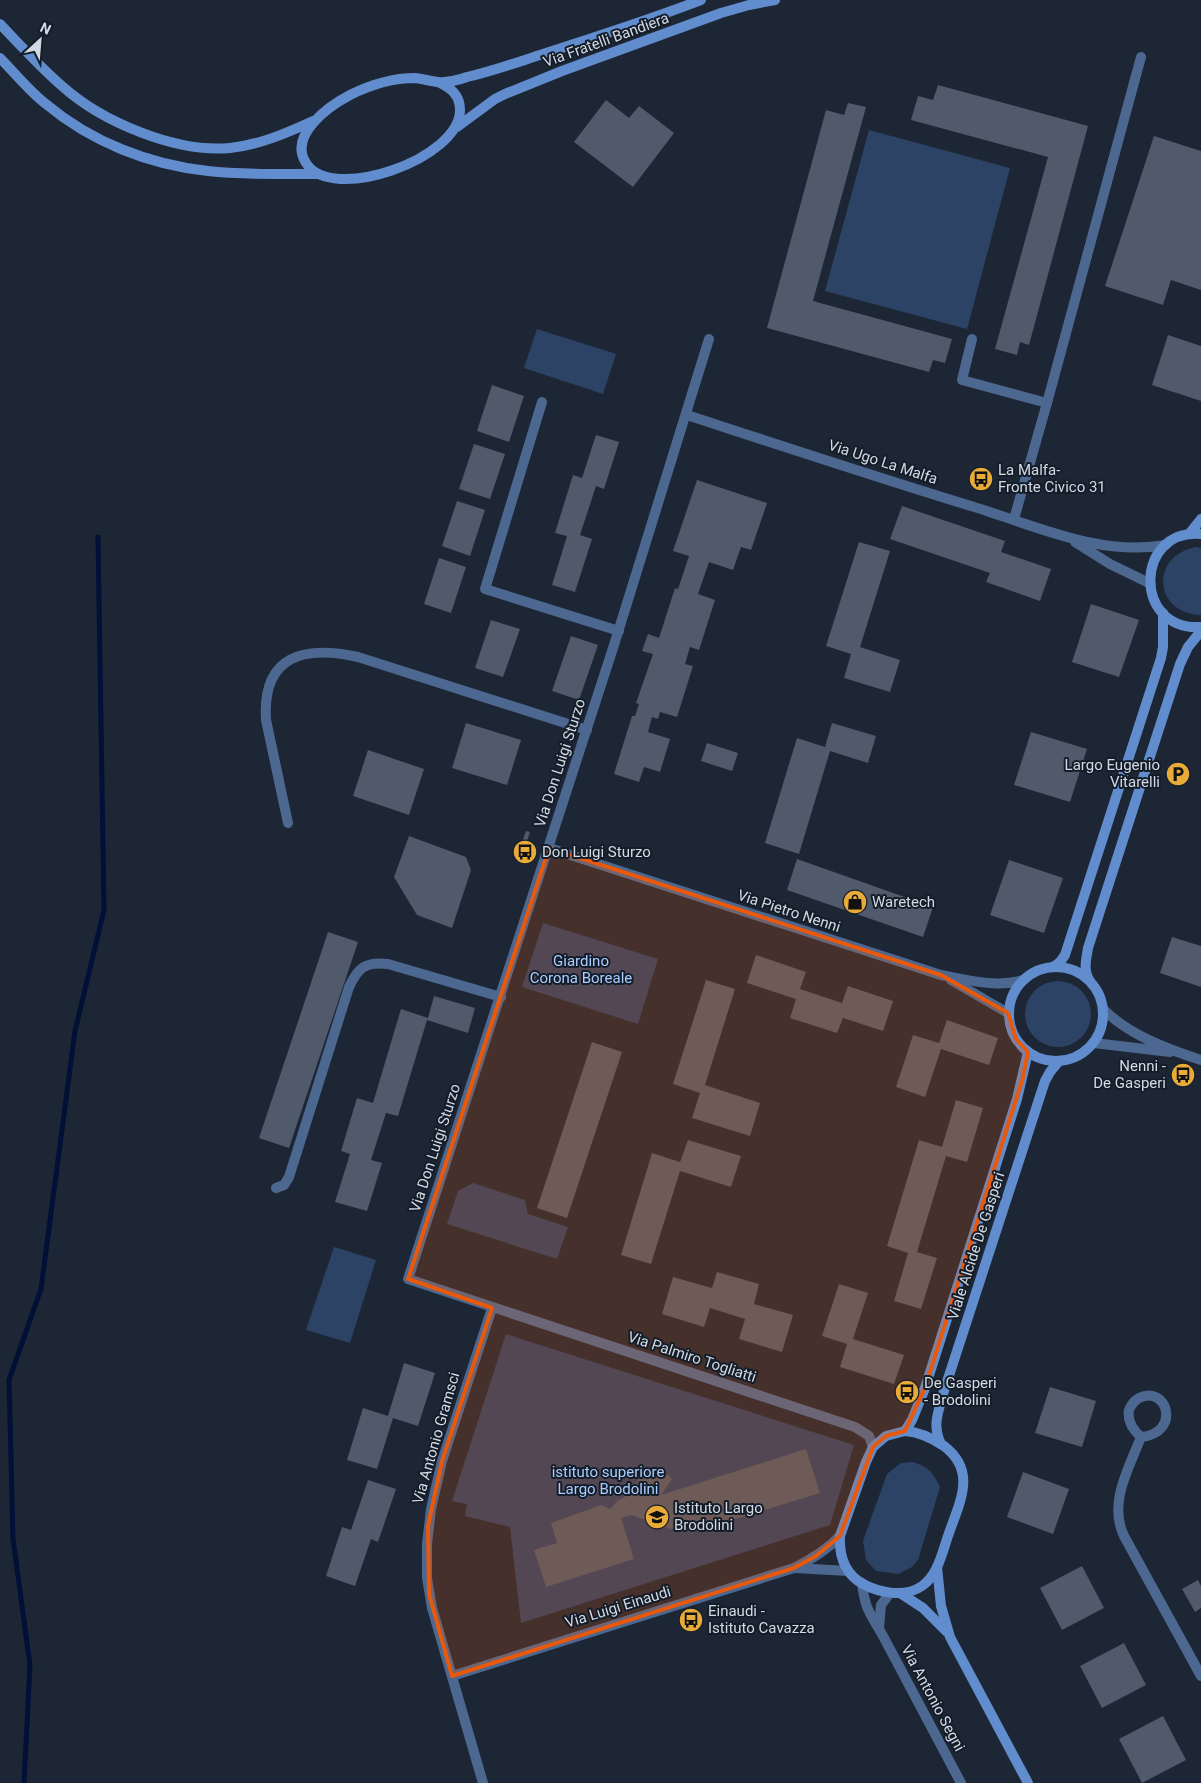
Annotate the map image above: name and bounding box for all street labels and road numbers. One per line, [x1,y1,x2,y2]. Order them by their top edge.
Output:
street label: Via Fratelli Bandiera [541,9,671,71]
street label: Via Ugo La Malfa [826,436,940,488]
street label: Via Don Luigi Sturzo [531,696,589,830]
street label: Via Pietro Nenni [735,886,843,936]
street label: Via Don Luigi Sturzo [406,1081,464,1215]
street label: Viale Alcide De Gasperi [944,1170,1008,1322]
street label: Via Palmiro Togliatti [625,1328,759,1386]
street label: Via Antonio Gramsci [409,1370,463,1506]
street label: Via Luigi Einaudi [563,1582,673,1632]
street label: Via Antonio Segni [897,1642,969,1754]

